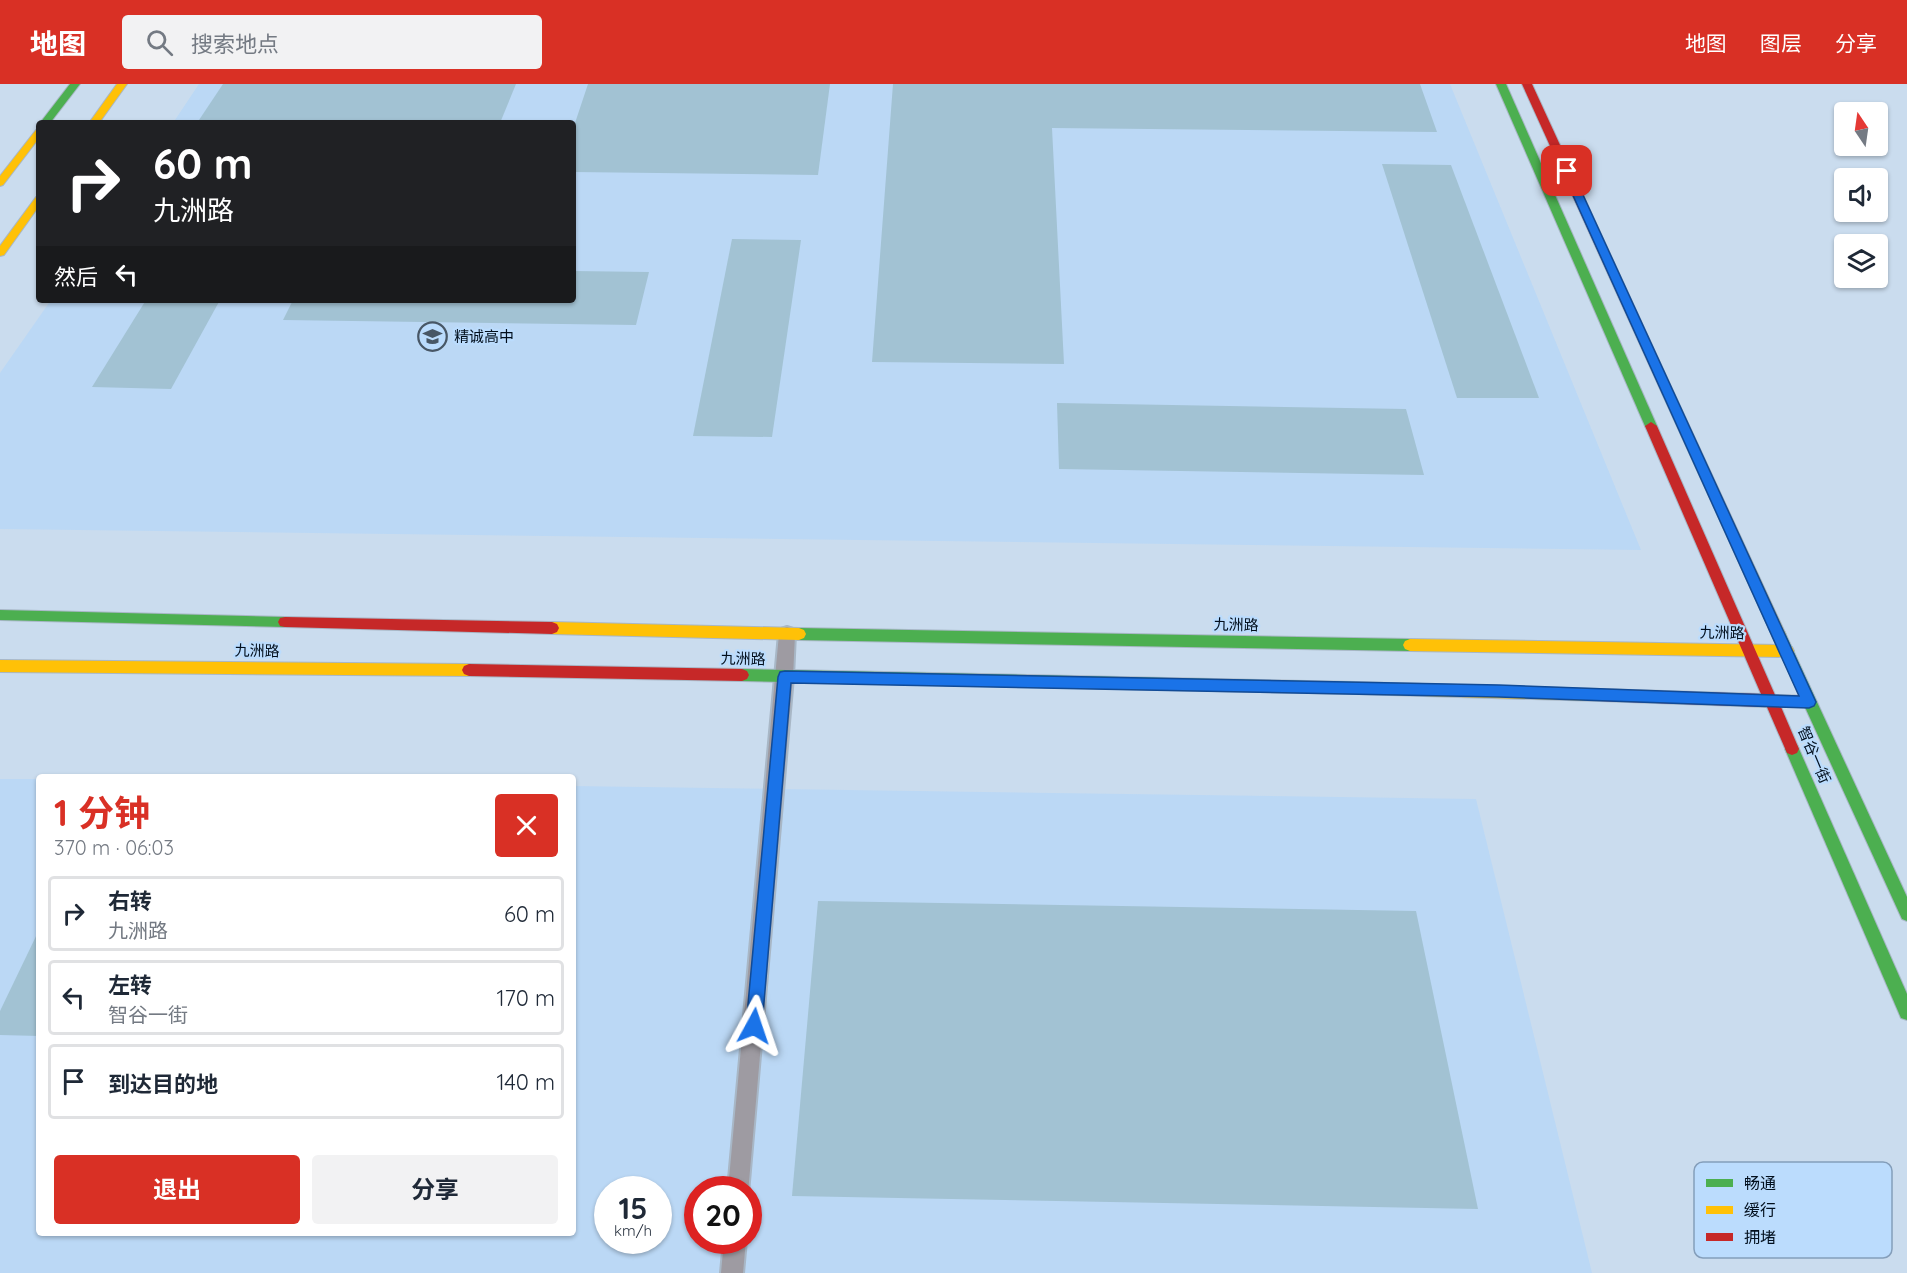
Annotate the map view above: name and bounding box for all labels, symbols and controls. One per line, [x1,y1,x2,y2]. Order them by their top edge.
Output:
search box [122,15,542,69]
text: 地图 [30,26,86,61]
icon: search [143,26,176,59]
text: 搜索地点 [191,30,279,58]
text: 地图 [1685,30,1727,56]
text: 图层 [1760,30,1802,56]
text: 分享 [1835,30,1877,56]
north arrow [1834,102,1888,156]
map controls [1834,102,1888,288]
text: 60 m [153,137,253,190]
icon: right [54,144,132,222]
pin [1541,145,1592,196]
icon: arrive [1550,154,1583,187]
button: sound [1834,168,1888,222]
text: 九洲路 [153,193,234,227]
button: layers [1834,234,1888,288]
icon: left [110,258,143,291]
text: 然后 [54,263,98,291]
school or university icon: 精诚高中 [417,321,449,353]
place label: 精诚高中 [454,327,514,346]
street label: 九洲路 [1213,615,1259,634]
street label: 九洲路 [1699,623,1745,642]
street label: 九洲路 [234,641,280,660]
street label: 九洲路 [720,649,766,668]
street label: 智谷一街 [1794,723,1835,786]
text: 1 分钟 [54,790,150,835]
button: close [495,794,558,857]
text: 370 m · 06:03 [54,835,174,860]
text: 右转 [108,887,152,915]
icon: right [57,897,90,930]
text: 60 m [504,900,555,928]
text: 九洲路 [108,918,168,943]
text: 左转 [108,971,152,999]
icon: left [57,981,90,1014]
text: 170 m [496,984,555,1012]
position arrow [722,994,786,1058]
text: 智谷一街 [108,1002,188,1027]
icon: arrive [57,1065,90,1098]
text: 140 m [496,1068,555,1096]
text: 到达目的地 [108,1070,218,1098]
button: 退出 [54,1155,300,1224]
button: 分享 [312,1155,558,1224]
legend [1694,1162,1892,1258]
text: 畅通 [1744,1173,1776,1193]
speed limit sign: 20 [684,1176,762,1254]
text: 15 [619,1189,647,1227]
text: 缓行 [1744,1200,1776,1220]
text: km/h [614,1221,652,1240]
text: 拥堵 [1744,1227,1776,1247]

